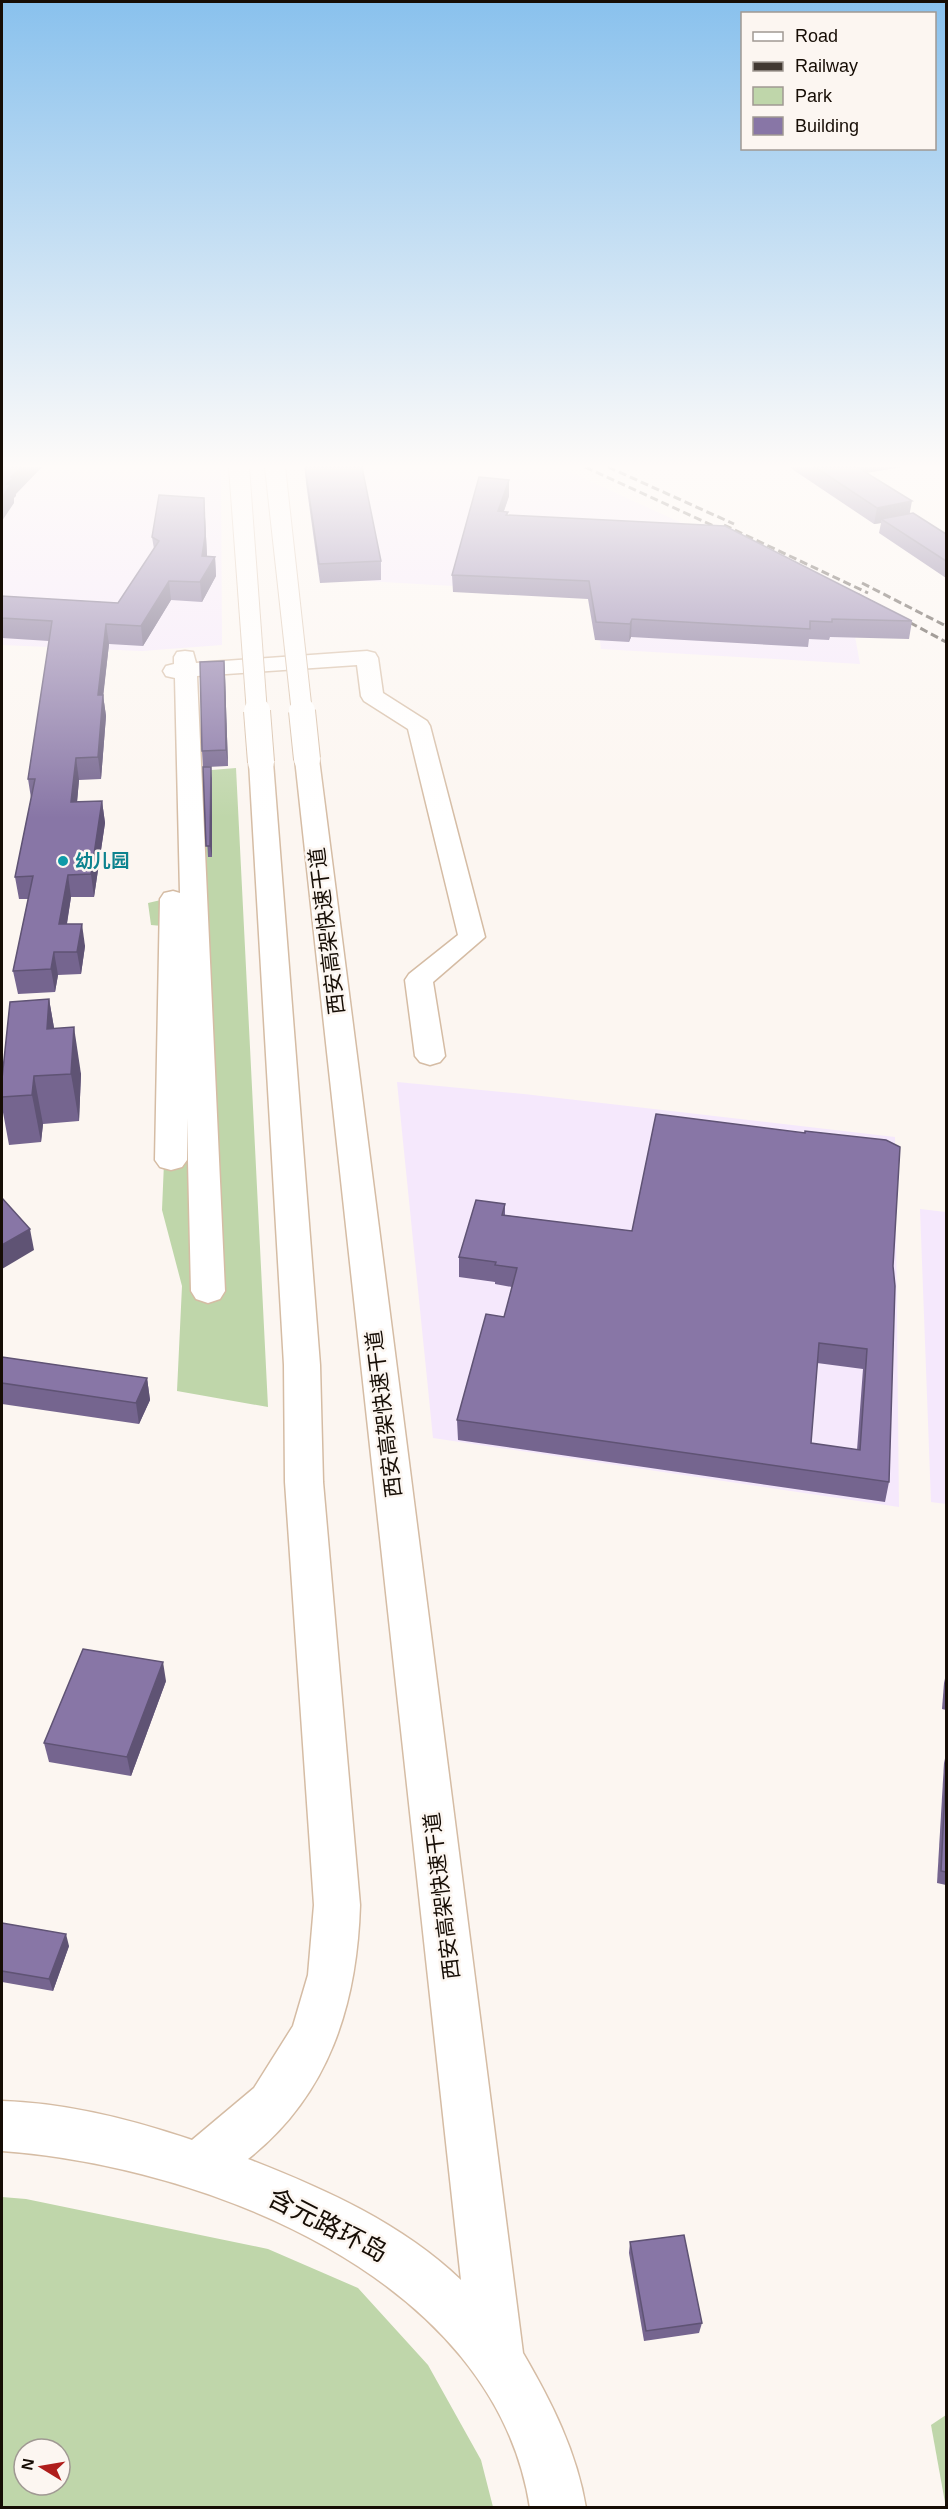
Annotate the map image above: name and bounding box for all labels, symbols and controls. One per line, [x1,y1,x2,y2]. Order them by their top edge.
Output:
legend [741,12,936,150]
text: Road [795,26,838,46]
text: Railway [795,56,858,76]
text: Park [795,86,833,106]
text: Building [795,116,859,136]
street label: 西安高架快速干道 [305,846,348,1016]
place label: 幼儿园 [75,851,129,871]
marker: 幼儿园 [56,854,70,868]
street label: 西安高架快速干道 [362,1329,405,1499]
street label: 西安高架快速干道 [420,1811,463,1981]
street label: 含元路环岛 [263,2182,393,2268]
north arrow [12,2437,72,2497]
text: N [18,2457,37,2472]

